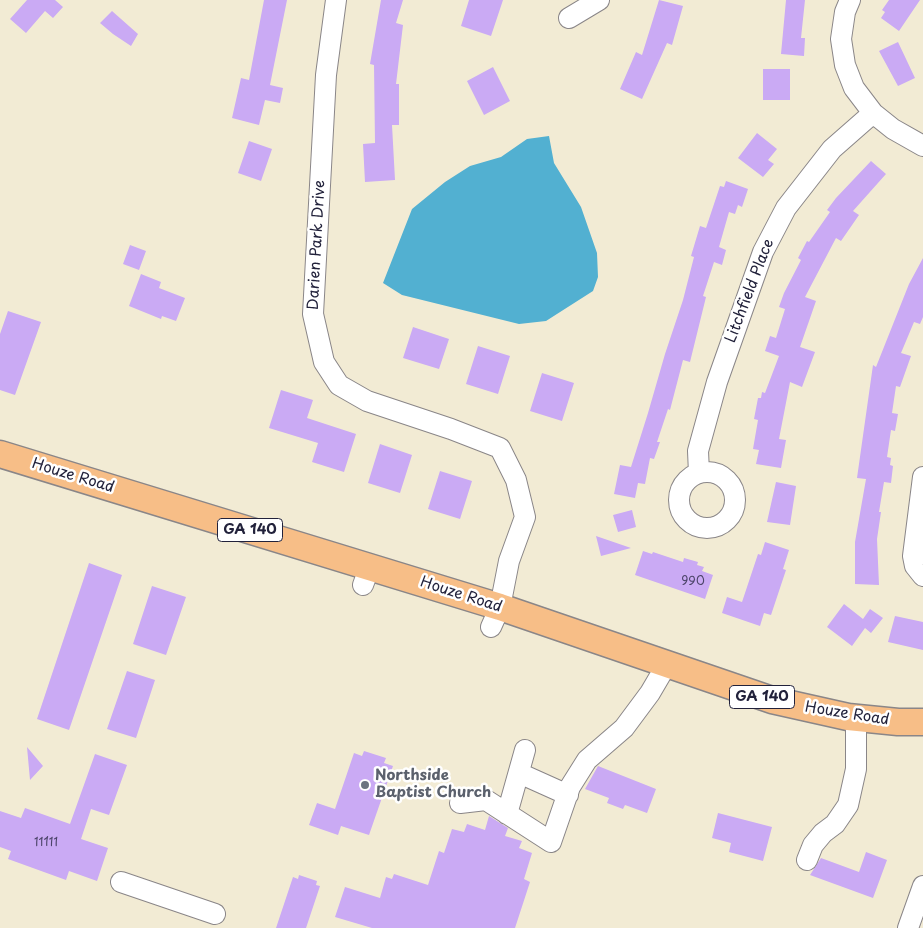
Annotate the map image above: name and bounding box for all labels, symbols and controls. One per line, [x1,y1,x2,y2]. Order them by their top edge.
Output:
street label: Darien Park Drive [305,180,329,310]
street label: Litchfield Place [722,237,778,345]
street label: Houze Road [30,455,116,497]
road number: GA 140 [218,518,282,542]
street label: Houze Road [418,573,504,617]
house number: 990 [681,575,705,589]
road number: GA 140 [730,686,794,709]
street label: Houze Road [804,698,890,730]
place label: Northside Baptist Church [375,767,491,802]
marker: Northside Baptist Church [359,779,371,791]
house number: 11111 [34,836,58,850]

